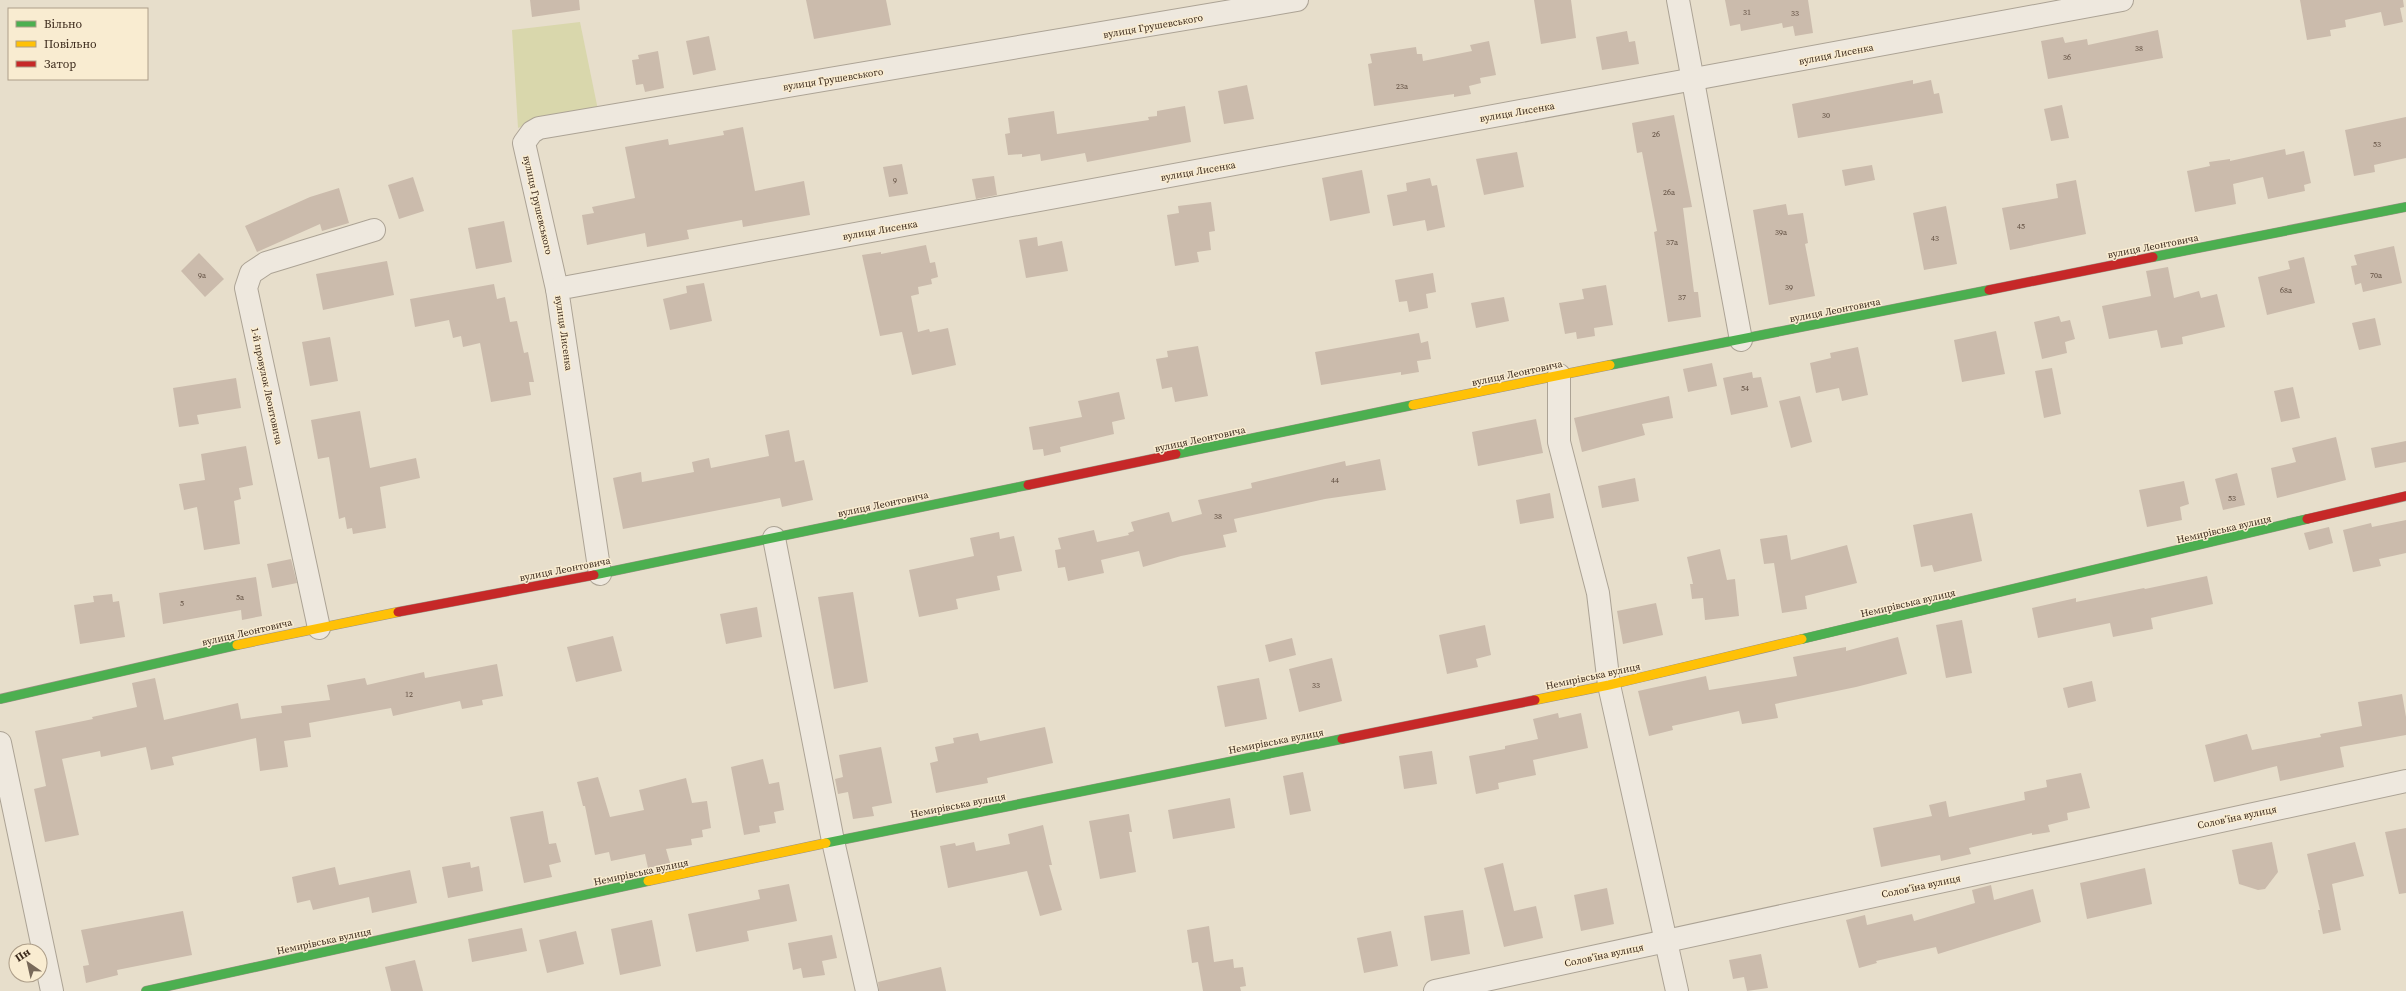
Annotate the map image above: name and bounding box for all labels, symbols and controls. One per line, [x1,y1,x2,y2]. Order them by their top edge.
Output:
house number: 31 [1743,7,1751,18]
legend [8,8,148,80]
house number: 33 [1791,8,1799,19]
street label: вулиця Грушевського [1102,11,1205,41]
text: Вільно [44,16,83,32]
text: Повільно [44,36,97,52]
street label: вулиця Лисенка [1797,40,1875,68]
house number: 38 [2135,43,2143,54]
house number: 36 [2063,52,2071,63]
text: Затор [44,56,76,72]
street label: вулиця Грушевського [782,65,885,93]
house number: 23а [1396,81,1409,92]
street label: вулиця Лисенка [1478,99,1556,125]
house number: 30 [1822,110,1830,121]
house number: 26 [1652,129,1660,140]
house number: 53 [2373,139,2381,150]
street label: вулиця Грушевського [520,154,556,256]
street label: вулиця Лисенка [1159,158,1237,184]
house number: 9 [893,175,897,186]
house number: 26а [1663,187,1676,198]
street label: вулиця Лисенка [841,217,919,243]
house number: 45 [2017,221,2025,232]
house number: 39а [1775,227,1788,238]
street label: вулиця Леонтовича [2106,231,2200,261]
house number: 43 [1931,233,1939,244]
house number: 37а [1666,237,1679,248]
house number: 9а [198,270,207,281]
house number: 70а [2370,270,2383,281]
house number: 39 [1785,282,1793,293]
house number: 68а [2280,285,2293,296]
house number: 37 [1678,292,1686,303]
street label: вулиця Лисенка [552,294,576,372]
street label: вулиця Леонтовича [1788,295,1882,325]
street label: 1-й провулок Леонтовича [248,326,286,447]
street label: вулиця Леонтовича [1470,357,1564,389]
house number: 54 [1741,383,1749,394]
street label: вулиця Леонтовича [1153,423,1247,455]
house number: 44 [1331,475,1339,486]
street label: вулиця Леонтовича [836,488,930,520]
house number: 53 [2228,493,2236,504]
house number: 38 [1214,511,1222,522]
street label: Немирівська вулиця [2175,512,2273,546]
street label: вулиця Леонтовича [518,554,612,584]
street label: Немирівська вулиця [1859,586,1957,620]
house number: 5а [236,592,245,603]
house number: 5 [180,598,184,609]
street label: вулиця Леонтовича [200,615,294,649]
street label: Немирівська вулиця [1544,660,1642,692]
house number: 33 [1312,680,1320,691]
house number: 12 [405,689,413,700]
street label: Немирівська вулиця [1227,725,1325,757]
street label: Немирівська вулиця [909,789,1007,821]
street label: Соловʼїна вулиця [2196,802,2278,832]
street label: Немирівська вулиця [592,856,690,888]
street label: Соловʼїна вулиця [1880,871,1962,901]
street label: Немирівська вулиця [275,925,373,957]
street label: Соловʼїна вулиця [1563,940,1645,970]
north arrow [8,943,48,983]
text: Пн [12,945,33,966]

